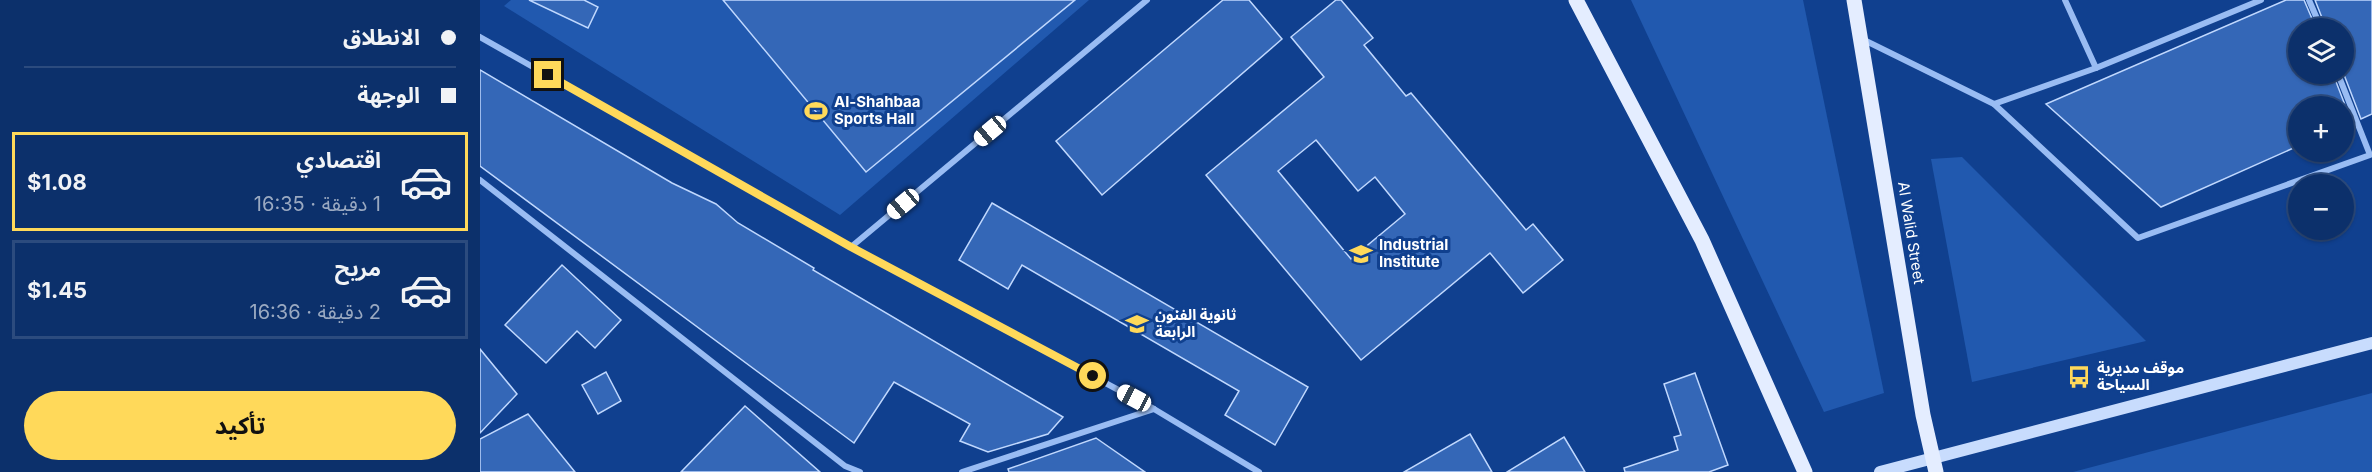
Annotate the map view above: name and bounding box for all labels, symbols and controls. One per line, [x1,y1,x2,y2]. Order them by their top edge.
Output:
map controls [2288,18,2354,240]
button: layers [2288,18,2354,84]
text: الانطلاق [343,24,420,50]
route end [534,61,561,88]
text: الوجهة [357,82,420,108]
place label: Al-Shahbaa Sports Hall [834,92,921,128]
button: + [2288,96,2354,162]
sports icon: Al-Shahbaa Sports Hall [803,98,829,124]
car [970,113,1010,149]
text: اقتصادي [296,147,381,173]
icon: car [399,155,453,209]
text: $1.08 [27,169,87,195]
button: − [2288,174,2354,240]
street label: Al Walid Street [1894,180,1929,286]
car [883,186,923,222]
text: 1 دقيقة · 16:35 [254,192,381,216]
place label: Industrial Institute [1379,235,1448,271]
school or university icon: Industrial Institute [1348,241,1374,267]
text: مريح [335,255,381,281]
icon: car [399,263,453,317]
text: $1.45 [27,277,87,303]
text: 2 دقيقة · 16:36 [250,300,381,324]
place label: ثانوية الفنون الرابعة [1155,305,1236,341]
school or university icon: ثانوية الفنون الرابعة [1124,311,1150,337]
place label: موقف مديرية السياحة [2097,358,2184,394]
route start [1079,362,1106,389]
bus stop icon: موقف مديرية السياحة [2066,364,2092,390]
car [1114,382,1154,414]
button: تأكيد [24,391,456,460]

